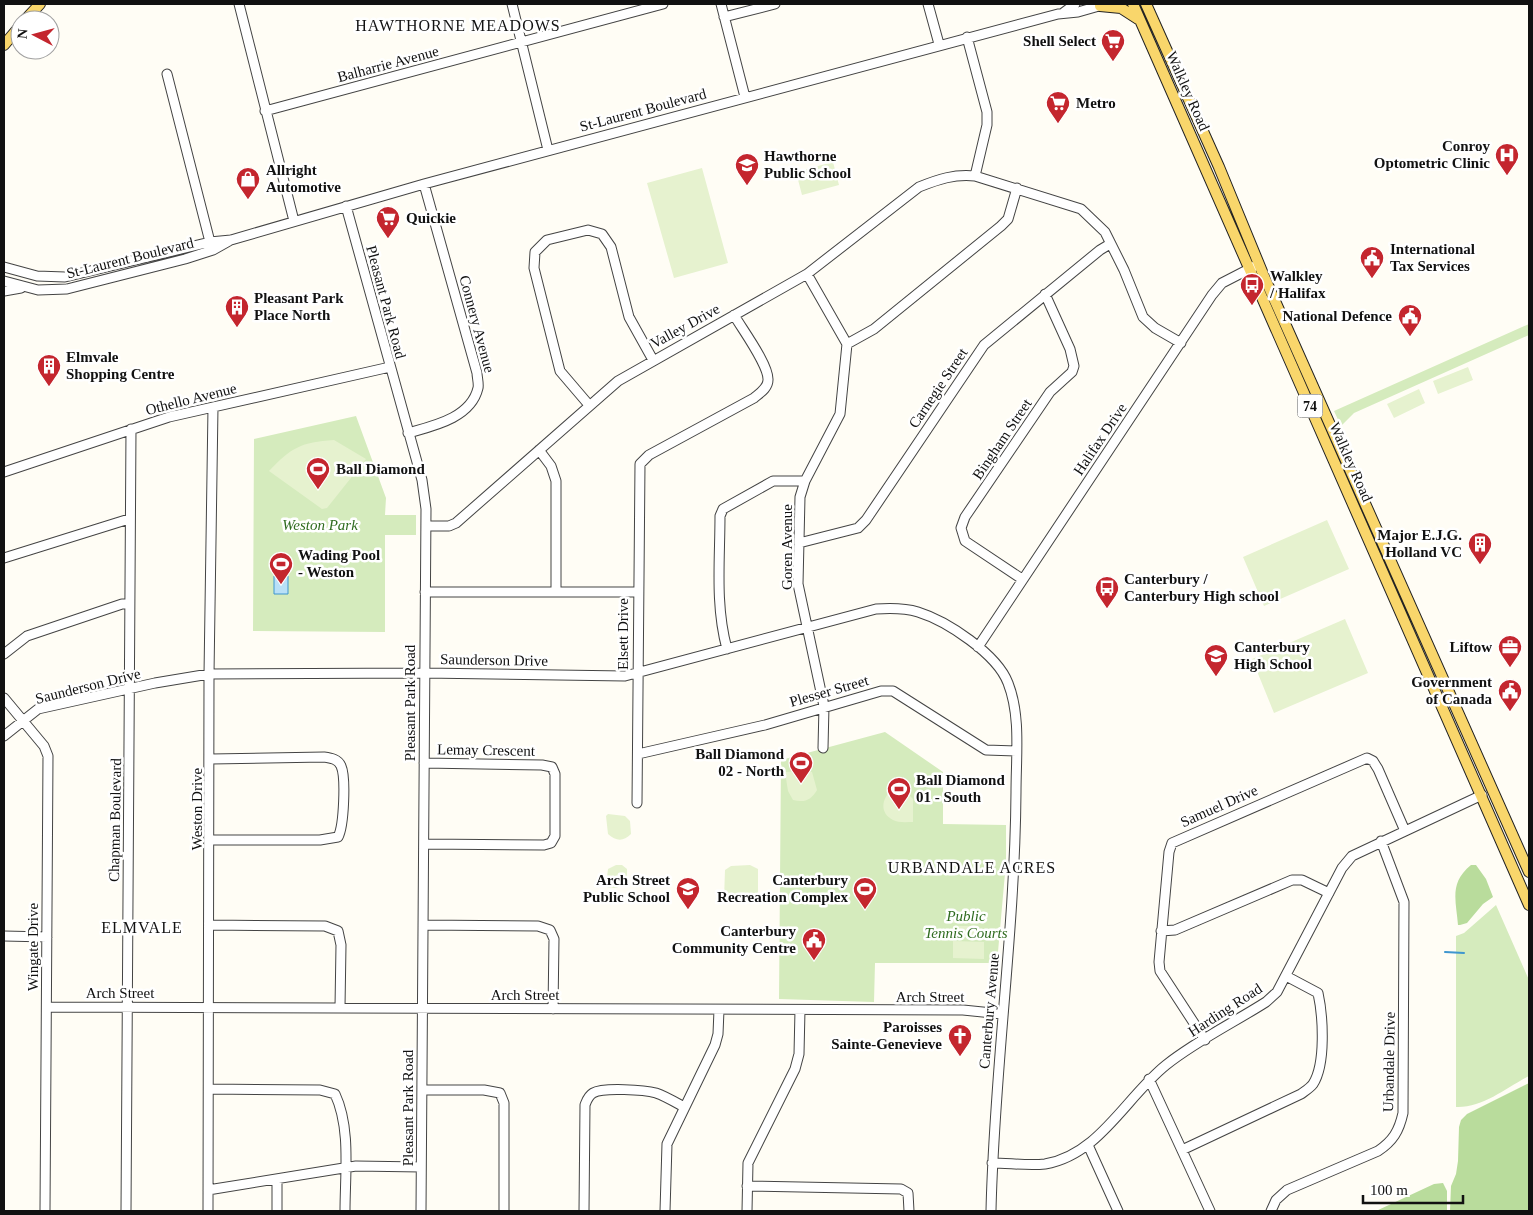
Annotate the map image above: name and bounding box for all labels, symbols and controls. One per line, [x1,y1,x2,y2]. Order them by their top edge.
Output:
north arrow [10,10,60,60]
district label: HAWTHORNE MEADOWS [355,17,561,34]
text: N [15,28,31,40]
supermarket icon: Shell Select [1100,28,1126,62]
place label: Shell Select [1023,33,1096,49]
street label: Balharrie Avenue [336,43,441,85]
street label: Walkley Road [1163,49,1213,134]
street label: St-Laurent Boulevard [578,85,709,135]
supermarket icon: Metro [1045,90,1071,124]
place label: Metro [1076,95,1116,111]
place label: Conroy Optometric Clinic [1374,138,1490,171]
hospital icon: Conroy Optometric Clinic [1494,142,1520,176]
place label: Hawthorne Public School [764,148,851,181]
school or university icon: Hawthorne Public School [734,152,760,186]
place label: Allright Automotive [266,162,341,195]
shop icon: Allright Automotive [235,166,261,200]
supermarket icon: Quickie [375,205,401,239]
place label: Quickie [406,210,456,226]
street label: St-Laurent Boulevard [65,234,196,282]
place label: International Tax Services [1390,241,1475,274]
street label: Pleasant Park Road [363,244,409,361]
public building icon: International Tax Services [1359,245,1385,279]
place label: Walkley / Halifax [1269,268,1326,301]
bus stop icon: Walkley / Halifax [1239,272,1265,306]
street label: Connery Avenue [456,274,498,375]
place label: Pleasant Park Place North [254,290,344,323]
building icon: Pleasant Park Place North [224,294,250,328]
street label: Valley Drive [648,300,723,351]
public building icon: National Defence [1397,303,1423,337]
place label: National Defence [1282,308,1392,324]
street label: Carnegie Street [905,344,971,431]
place label: Elmvale Shopping Centre [66,349,175,382]
building icon: Elmvale Shopping Centre [36,353,62,387]
street label: Othello Avenue [144,380,239,418]
road number: 74 [1298,394,1322,418]
street label: Bingham Street [969,395,1035,482]
street label: Halifax Drive [1070,400,1130,478]
street label: Walkley Road [1326,420,1376,505]
sports icon: Ball Diamond [305,456,331,490]
place label: Ball Diamond [336,461,425,477]
street label: Goren Avenue [779,504,795,590]
park label: Weston Park [282,517,358,533]
place label: Major E.J.G. Holland VC [1377,527,1462,560]
building icon: Major E.J.G. Holland VC [1467,531,1493,565]
place label: Wading Pool - Weston [298,547,380,580]
sports icon: Wading Pool - Weston [268,551,294,585]
place label: Canterbury / Canterbury High school [1124,571,1279,604]
bus stop icon: Canterbury / Canterbury High school [1094,575,1120,609]
street label: Elsett Drive [615,598,631,670]
office icon: Liftow [1497,634,1523,668]
place label: Canterbury High School [1234,639,1312,672]
place label: Liftow [1450,639,1492,655]
school or university icon: Canterbury High School [1203,643,1229,677]
street label: Pleasant Park Road [402,644,418,761]
street label: Saunderson Drive [440,651,548,669]
street label: Saunderson Drive [34,665,143,707]
street label: Plesser Street [788,672,871,710]
place label: Government of Canada [1411,674,1492,707]
public building icon: Government of Canada [1497,678,1523,712]
street label: Lemay Crescent [437,741,536,759]
place label: Ball Diamond 02 - North [695,746,785,779]
sports icon: Ball Diamond 02 - North [788,750,814,784]
street label: Chapman Boulevard [106,758,124,882]
street label: Weston Drive [189,767,205,850]
place label: Ball Diamond 01 - South [916,772,1005,805]
sports icon: Ball Diamond 01 - South [886,776,912,810]
street label: Samuel Drive [1178,782,1260,830]
district label: URBANDALE ACRES [888,859,1056,876]
place label: Arch Street Public School [583,872,670,905]
place label: Canterbury Recreation Complex [717,872,848,905]
school or university icon: Arch Street Public School [675,876,701,910]
sports icon: Canterbury Recreation Complex [852,876,878,910]
street label: Wingate Drive [25,903,41,991]
park label: Public Tennis Courts [924,908,1008,941]
district label: ELMVALE [101,919,183,936]
place label: Canterbury Community Centre [672,923,796,956]
public building icon: Canterbury Community Centre [801,927,827,961]
street label: Canterbury Avenue [976,952,1002,1069]
street label: Harding Road [1185,980,1265,1040]
street label: Arch Street [86,985,155,1001]
street label: Arch Street [491,987,560,1003]
street label: Arch Street [896,989,965,1005]
street label: Urbandale Drive [1380,1011,1398,1112]
place label: Paroisses Sainte-Genevieve [831,1019,942,1052]
church icon: Paroisses Sainte-Genevieve [947,1023,973,1057]
street label: Pleasant Park Road [400,1049,416,1166]
scale bar [1363,1172,1463,1204]
text: 100 m [1370,1182,1408,1198]

